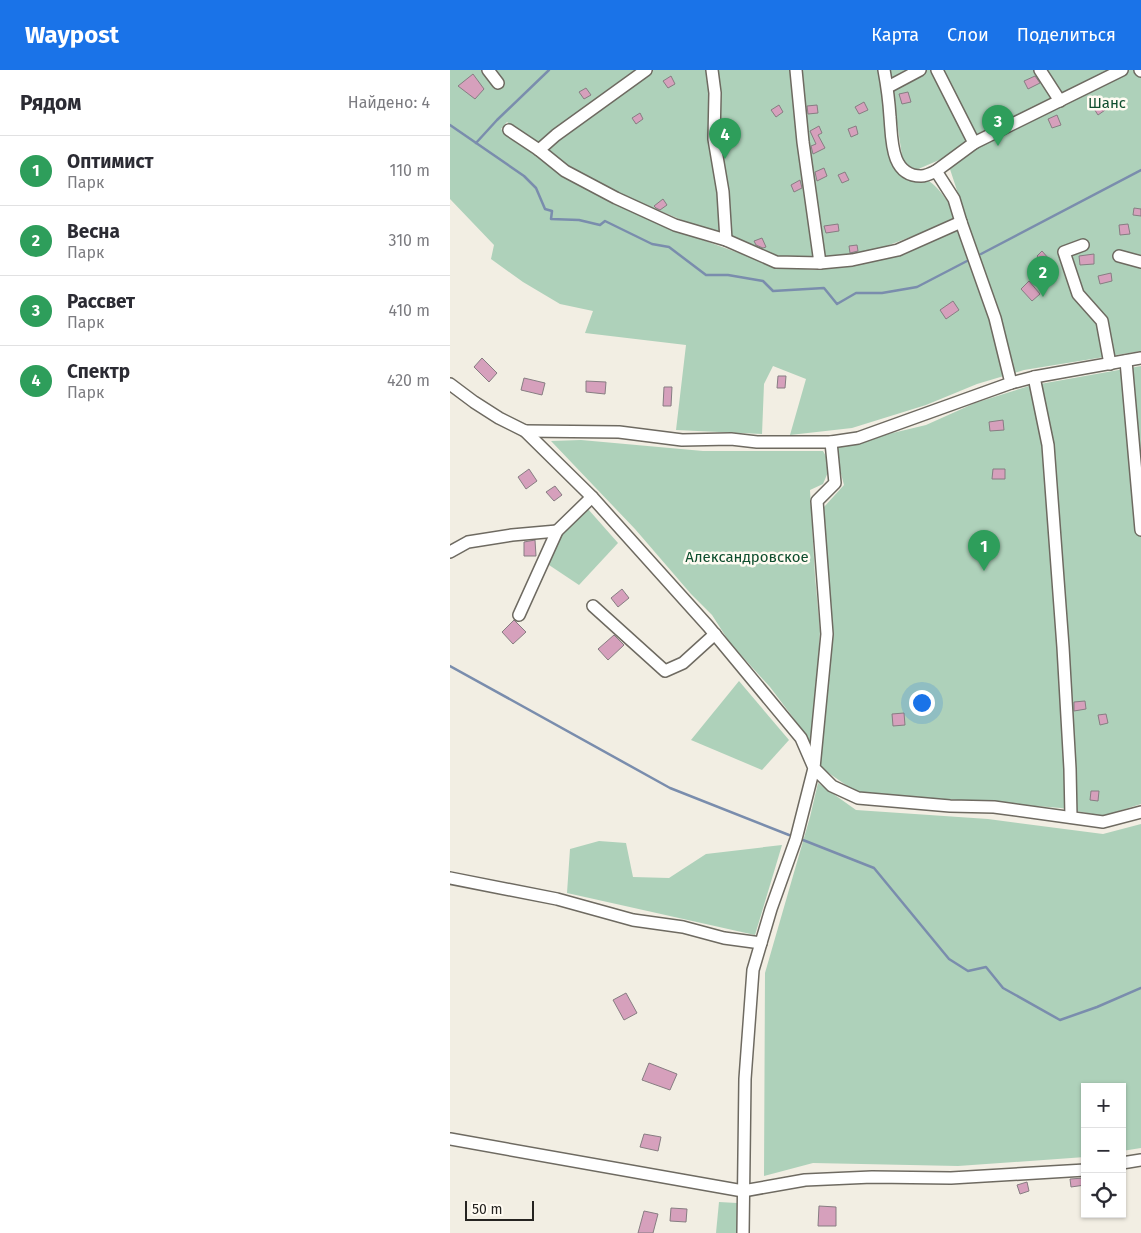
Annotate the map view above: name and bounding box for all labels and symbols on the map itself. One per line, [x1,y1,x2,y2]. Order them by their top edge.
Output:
park label: Шанс [1088,94,1126,112]
pin: 3 [982,105,1014,146]
pin: 4 [709,118,741,159]
pin: 2 [1027,256,1059,297]
pin: 1 [968,530,1000,571]
park label: Александровское [685,548,809,566]
your location [909,690,935,716]
scale bar [465,1198,534,1221]

